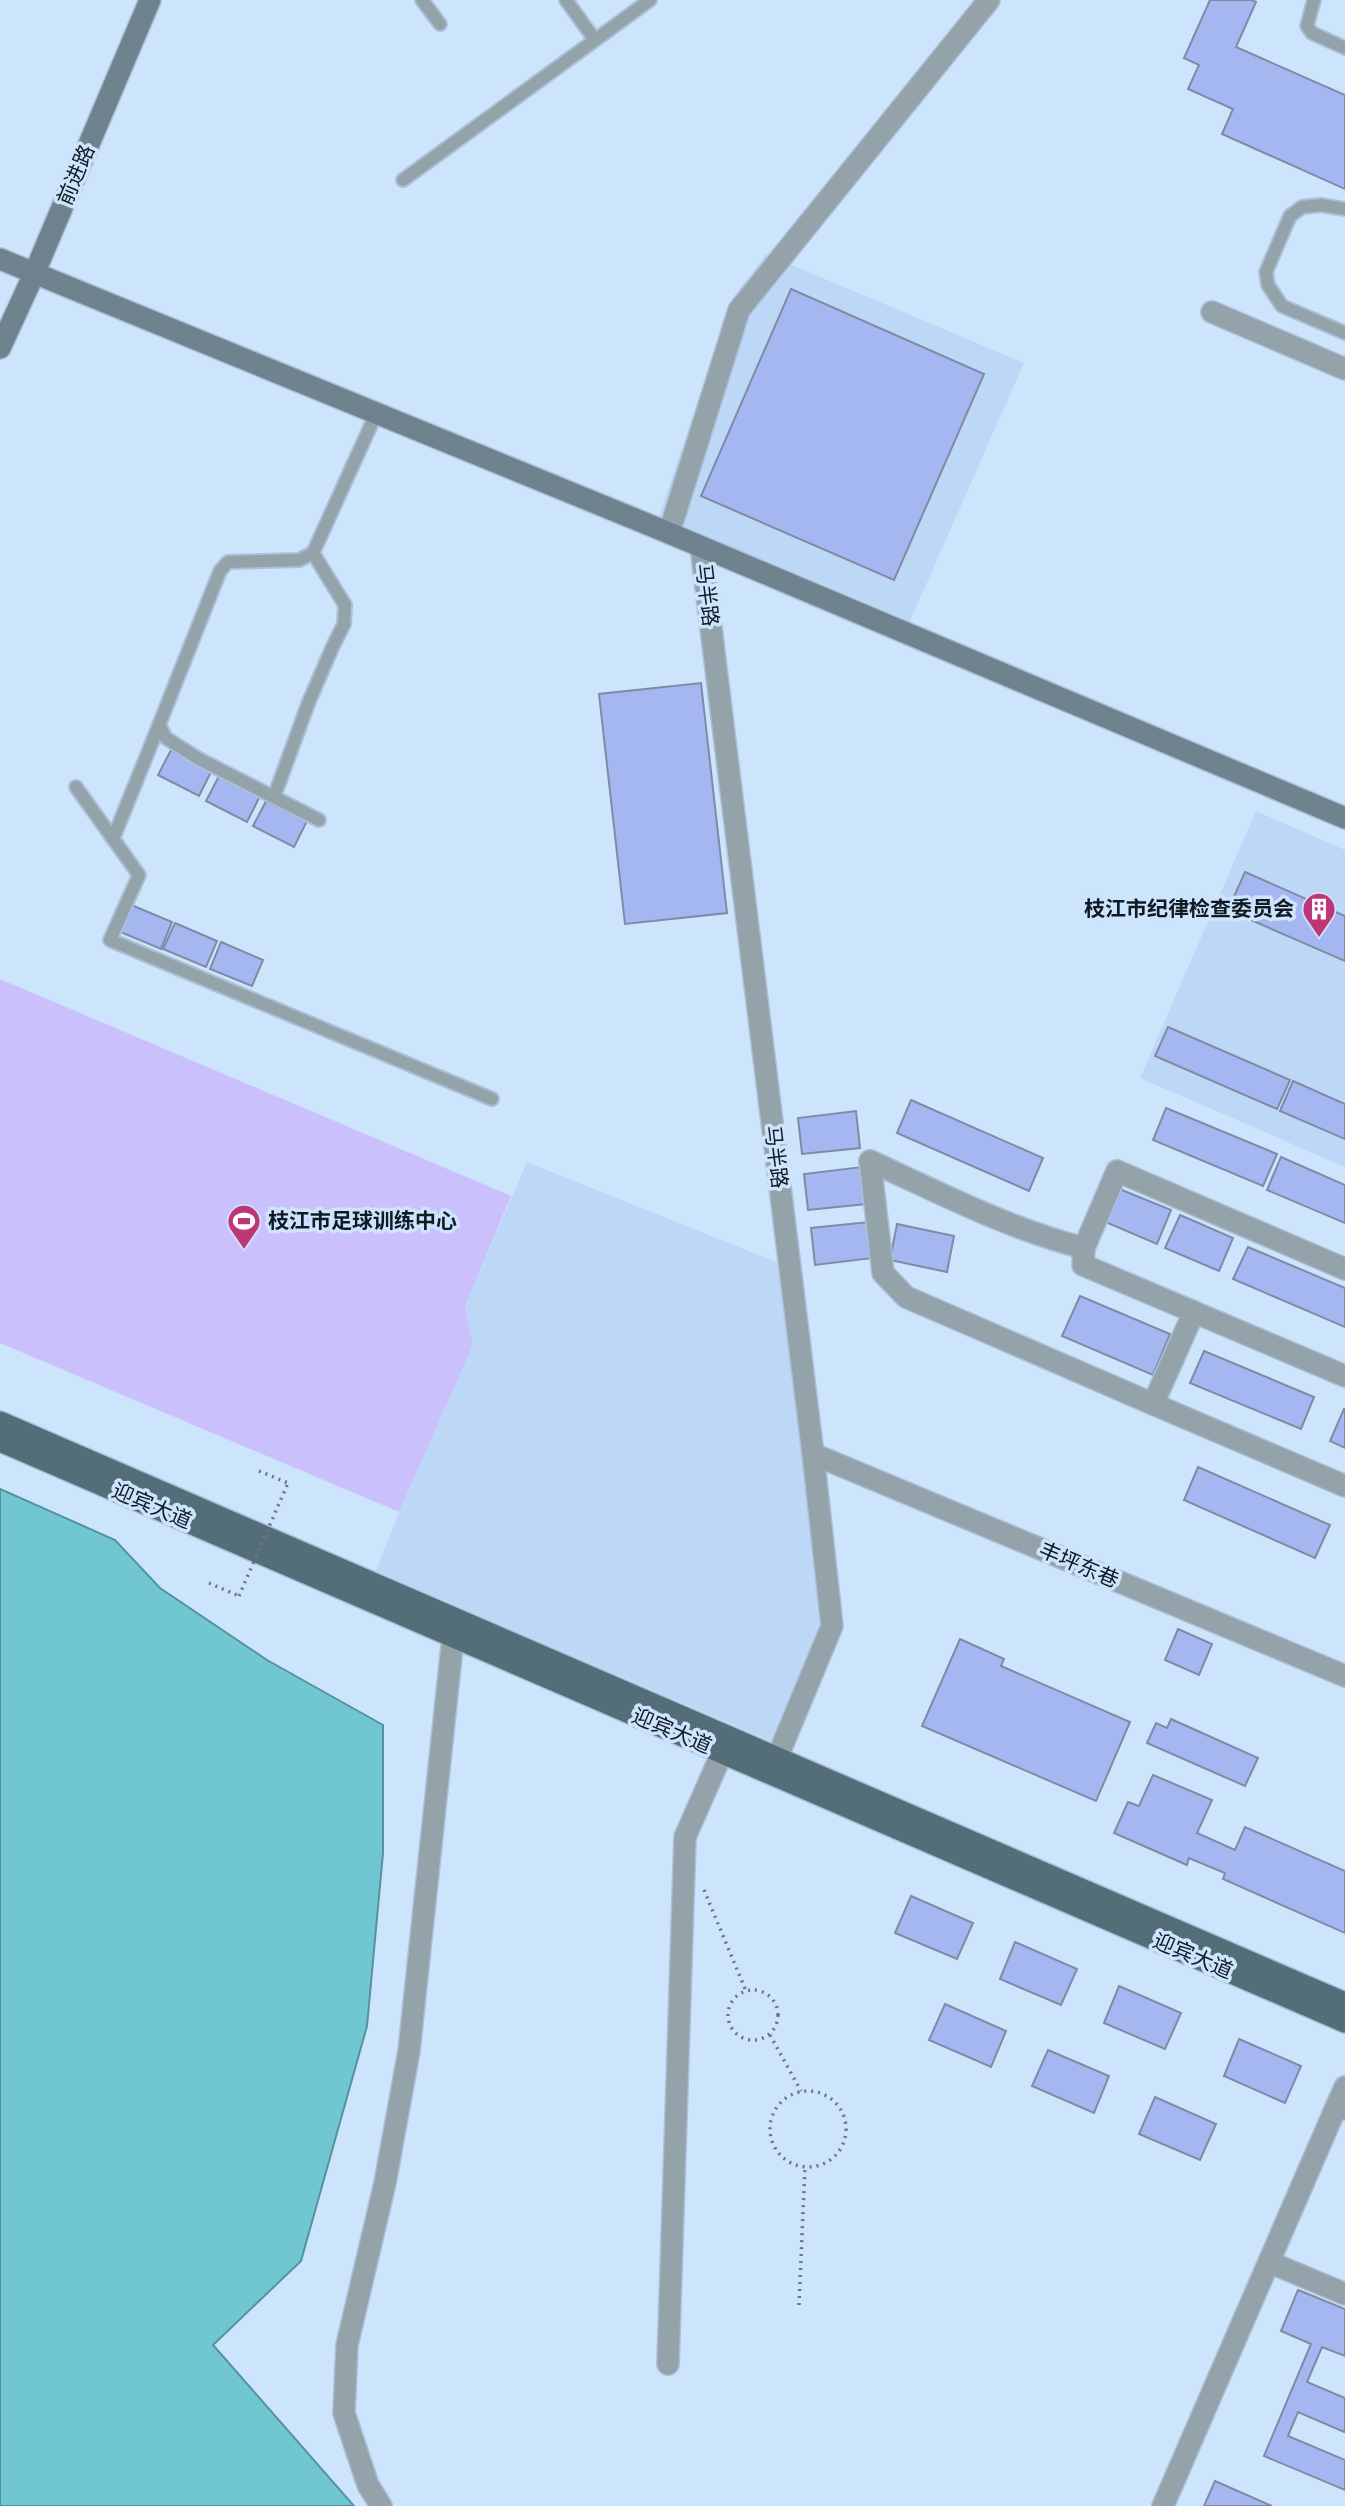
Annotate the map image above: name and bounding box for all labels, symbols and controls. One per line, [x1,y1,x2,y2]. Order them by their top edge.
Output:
street label: 前进路 [52,141,99,209]
street label: 马半路 [691,562,724,628]
building icon: 枝江市纪律检查委员会 [1300,890,1338,939]
place label: 枝江市纪律检查委员会 [1084,896,1294,921]
street label: 马半路 [760,1124,793,1190]
sports icon: 枝江市足球训练中心 [225,1202,263,1251]
place label: 枝江市足球训练中心 [268,1208,457,1233]
street label: 迎宾大道 [109,1478,196,1533]
street label: 丰坪东巷 [1036,1537,1123,1592]
street label: 迎宾大道 [629,1703,716,1758]
street label: 迎宾大道 [1150,1928,1237,1983]

